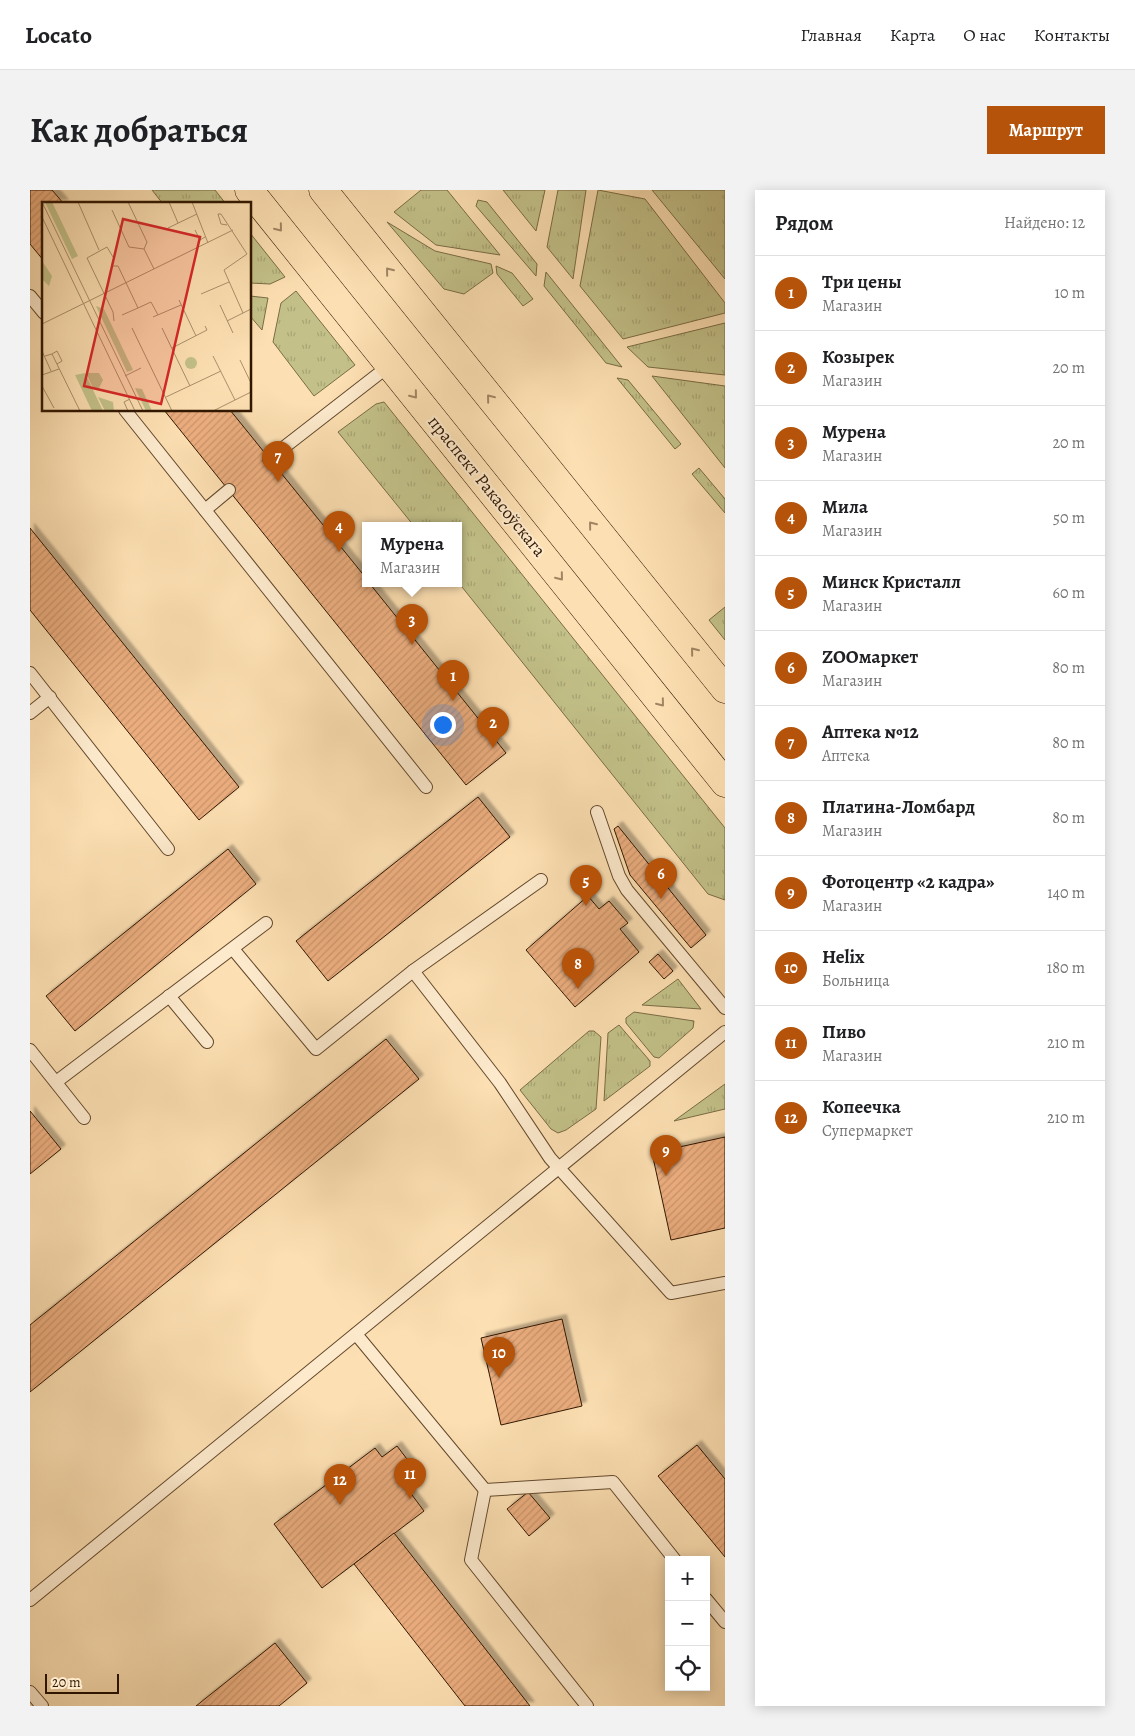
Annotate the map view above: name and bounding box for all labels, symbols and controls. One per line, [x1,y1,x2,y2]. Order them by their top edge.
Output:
text: Locato [25,19,92,51]
text: Главная [801,23,862,47]
text: Карта [890,23,935,47]
text: О нас [963,23,1006,47]
text: Контакты [1034,23,1110,47]
text: Как добраться [30,106,248,154]
button: Маршрут [987,106,1105,154]
inset map [42,202,251,411]
text: Рядом [775,209,833,237]
text: Найдено: 12 [1004,212,1085,234]
one-way arrow [274,222,282,231]
one-way arrow [385,268,394,277]
text: Три цены [822,269,902,295]
text: 1 [788,282,794,304]
text: 10 m [1055,282,1085,304]
text: Магазин [822,295,882,317]
text: Козырек [822,344,894,370]
text: 2 [787,357,795,379]
text: 20 m [1052,357,1085,379]
text: Магазин [822,370,882,392]
one-way arrow [409,389,417,398]
one-way arrow [488,395,496,404]
street label: праспект Ракасоўскага [423,410,552,562]
text: Мурена [822,419,886,445]
text: 3 [788,432,794,454]
text: 20 m [1052,432,1085,454]
pin: 7 [262,441,294,482]
text: Магазин [822,445,882,467]
text: Мила [822,494,868,520]
text: 4 [787,507,795,529]
text: 50 m [1053,507,1085,529]
pin: 4 [323,511,355,552]
text: Магазин [822,520,882,542]
popup [362,522,462,587]
one-way arrow [589,522,597,531]
text: Мурена [380,531,444,557]
text: Магазин [380,557,440,579]
text: Минск Кристалл [822,569,961,595]
one-way arrow [554,571,563,580]
text: 5 [788,582,794,604]
text: 60 m [1053,582,1085,604]
text: Магазин [822,595,882,617]
pin: 3 [396,604,428,645]
text: ZOOмаркет [822,644,918,670]
one-way arrow [692,648,700,657]
text: 6 [787,657,795,679]
text: 80 m [1052,657,1085,679]
pin: 1 [437,660,469,701]
text: Магазин [822,670,882,692]
one-way arrow [656,698,665,707]
pin: 2 [477,707,509,748]
your location [430,712,456,738]
text: Аптека №12 [822,719,919,745]
text: 7 [788,732,794,754]
text: 80 m [1052,732,1085,754]
text: Аптека [822,745,870,767]
text: Платина-Ломбард [822,794,975,820]
text: 8 [787,807,795,829]
text: 80 m [1052,807,1085,829]
text: Магазин [822,820,882,842]
pin: 6 [645,858,677,899]
pin: 5 [570,865,602,906]
text: Фотоцентр «2 кадра» [822,869,995,895]
text: 9 [787,882,795,904]
text: 140 m [1047,882,1085,904]
text: Магазин [822,895,882,917]
text: Helix [822,944,864,970]
pin: 8 [562,948,594,989]
text: 10 [784,957,798,979]
text: 180 m [1047,957,1085,979]
text: Больница [822,970,890,992]
text: Пиво [822,1019,866,1045]
text: 11 [785,1032,797,1054]
text: 210 m [1047,1032,1085,1054]
text: Магазин [822,1045,882,1067]
text: Копеечка [822,1094,901,1120]
text: 12 [784,1107,798,1129]
text: 210 m [1047,1107,1085,1129]
text: Супермаркет [822,1120,913,1142]
pin: 9 [650,1135,682,1176]
pin: 10 [483,1337,515,1378]
pin: 11 [394,1458,426,1499]
pin: 12 [324,1464,356,1505]
map controls [665,1556,710,1691]
button: + [665,1556,710,1601]
button: − [665,1601,710,1646]
button: locate [665,1646,710,1691]
scale bar [45,1671,119,1694]
text: 20 m [52,1673,81,1692]

